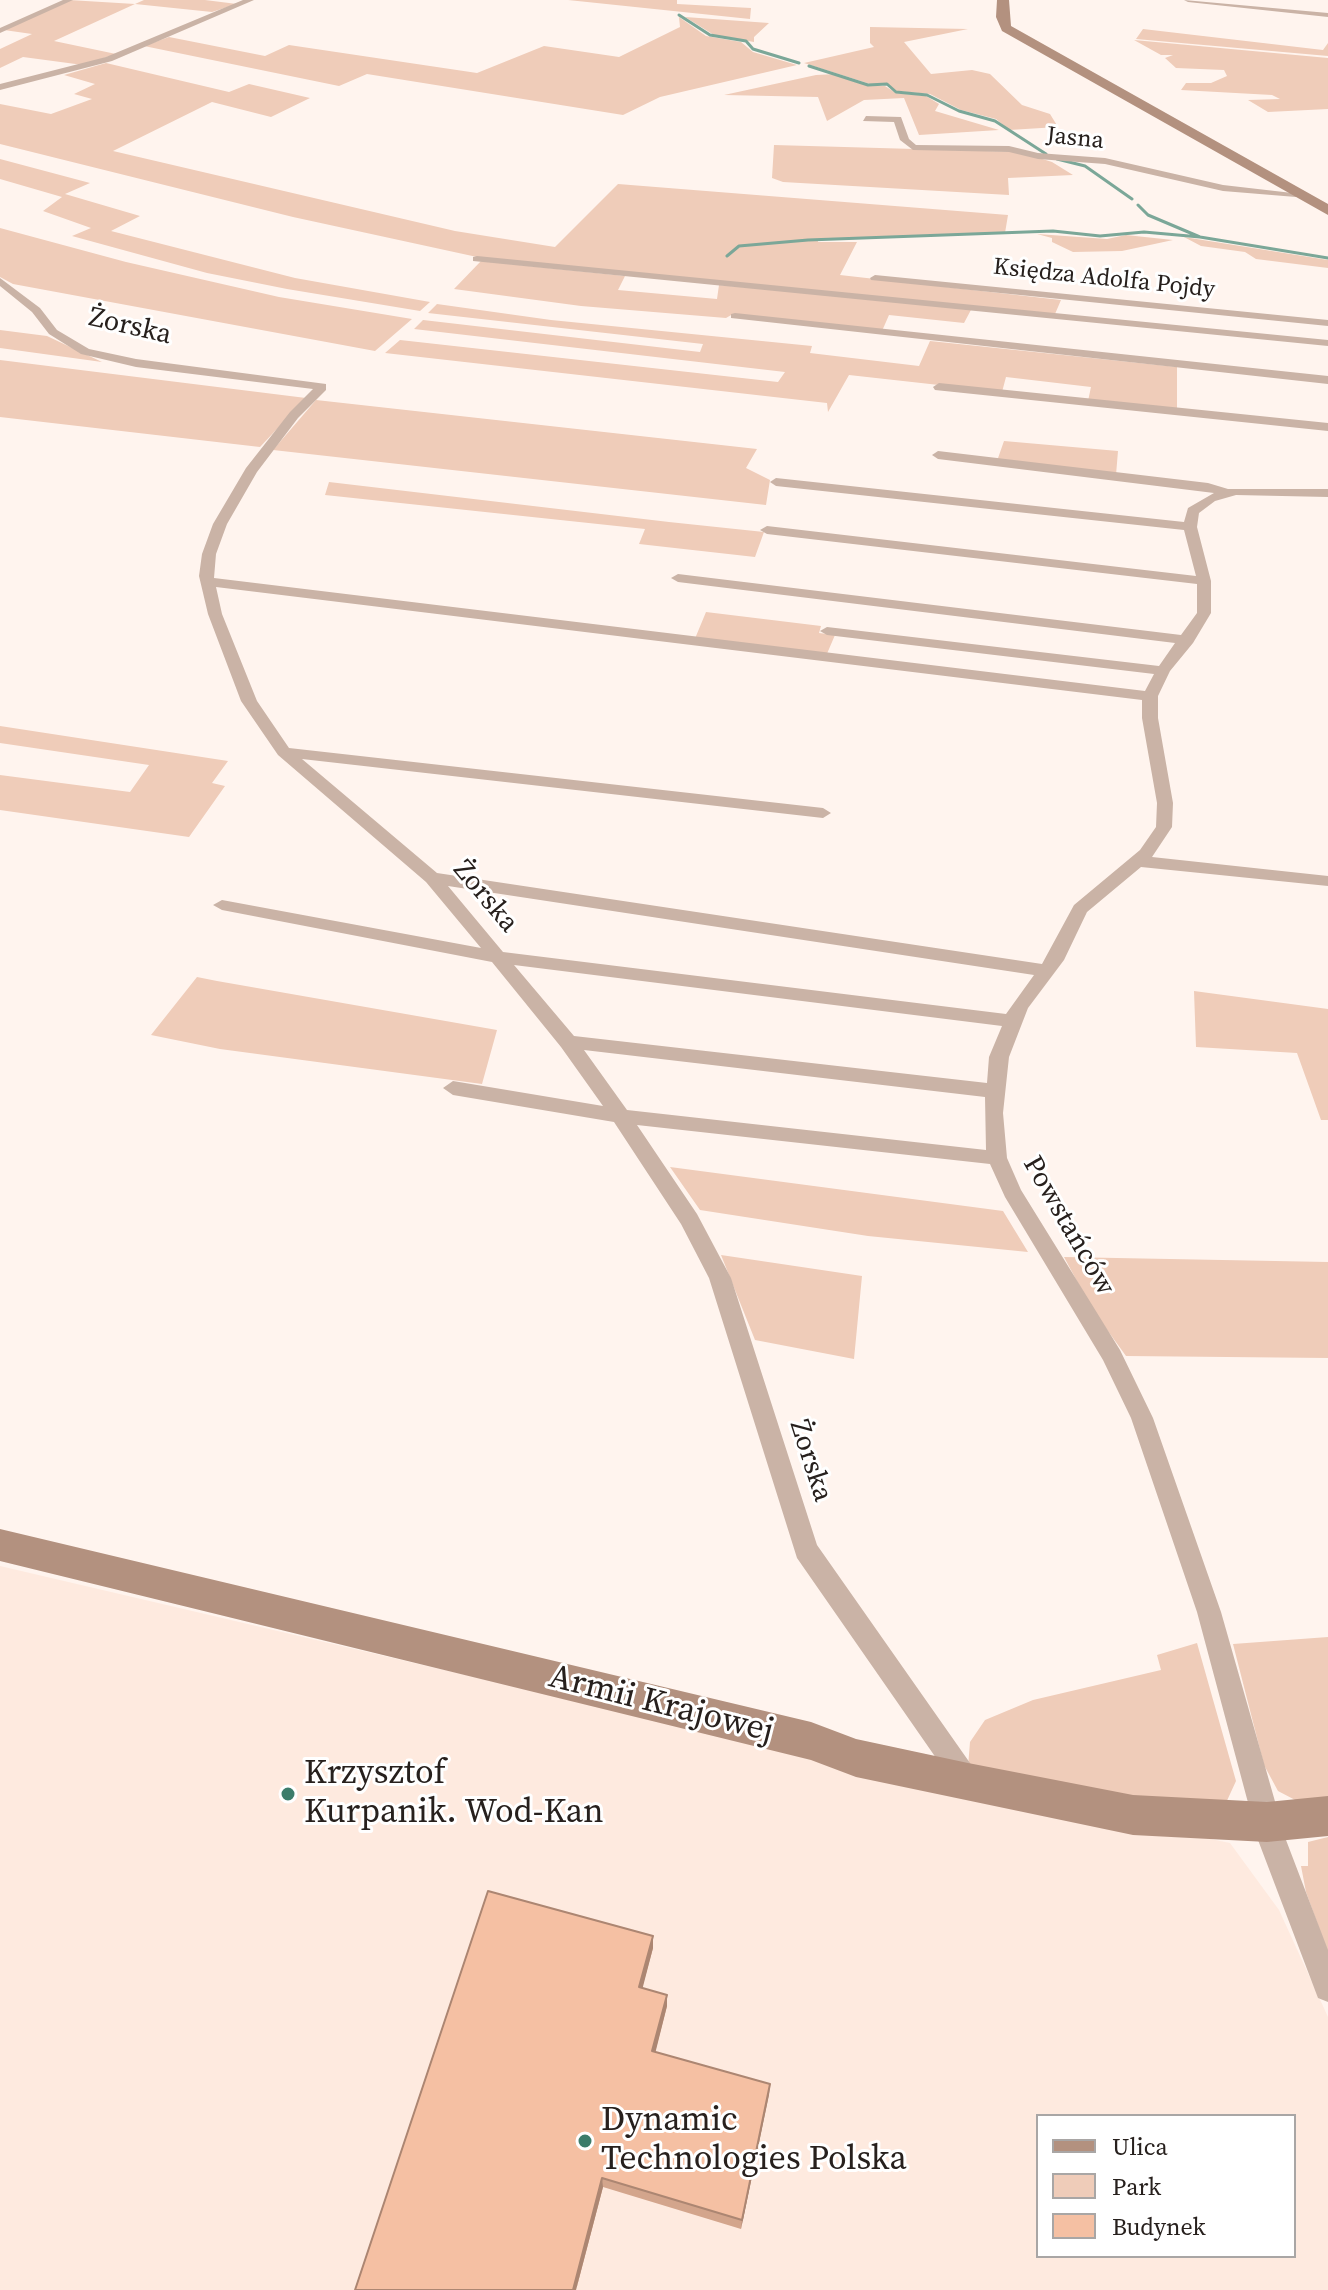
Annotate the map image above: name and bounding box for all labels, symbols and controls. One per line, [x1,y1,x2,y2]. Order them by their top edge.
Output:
street label: Jasna [1045,122,1105,156]
street label: Księdza Adolfa Pojdy [992,253,1216,305]
street label: Żorska [85,301,175,353]
street label: Żorska [445,854,525,940]
street label: Powstańców [1015,1150,1121,1302]
street label: Żorska [781,1416,839,1506]
street label: Armii Krajowej [545,1657,777,1753]
place label: Krzysztof Kurpanik. Wod-Kan [304,1754,604,1834]
marker: Krzysztof Kurpanik. Wod-Kan [279,1785,297,1803]
place label: Dynamic Technologies Polska [601,2101,907,2180]
legend [1036,2114,1296,2258]
text: Ulica [1112,2130,1168,2163]
marker: Dynamic Technologies Polska [576,2132,594,2150]
text: Park [1112,2170,1161,2203]
text: Budynek [1112,2210,1206,2243]

